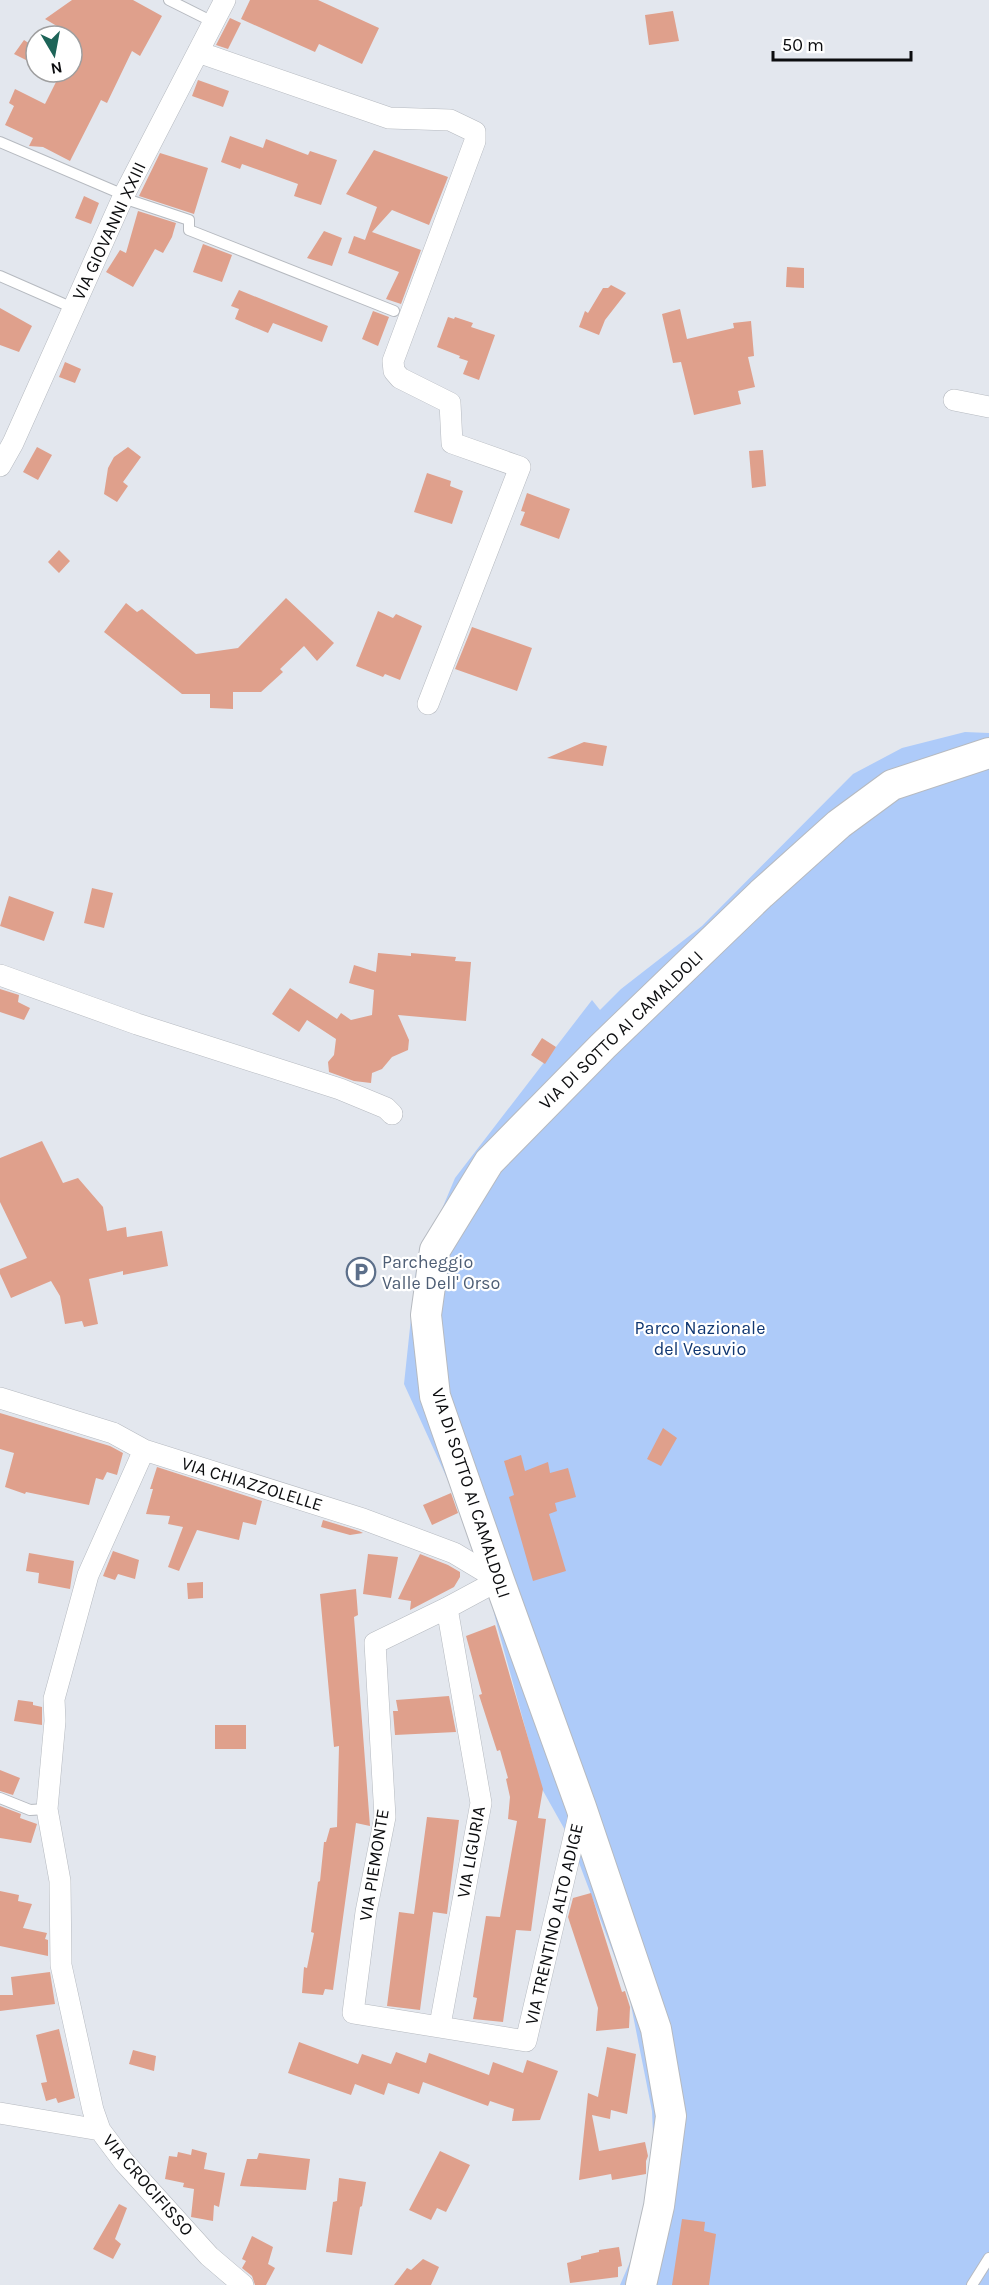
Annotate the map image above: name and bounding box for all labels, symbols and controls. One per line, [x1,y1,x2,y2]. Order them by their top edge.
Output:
north arrow [24,24,84,84]
scale bar [773,24,911,62]
text: 50 m [782,34,824,56]
text: N [49,58,64,79]
street label: VIA GIOVANNI XXIII [67,158,151,304]
street label: VIA DI SOTTO AI CAMALDOLI [534,946,708,1114]
place label: Parcheggio Valle Dell' Orso [382,1251,500,1294]
parking icon: Parcheggio Valle Dell' Orso [345,1256,377,1288]
park label: Parco Nazionale del Vesuvio [635,1317,765,1360]
street label: VIA DI SOTTO AI CAMALDOLI [427,1385,515,1601]
street label: VIA CHIAZZOLELLE [179,1452,325,1516]
street label: VIA LIGURIA [452,1804,490,1900]
street label: VIA PIEMONTE [354,1807,394,1923]
street label: VIA TRENTINO ALTO ADIGE [520,1821,588,2027]
street label: VIA CROCIFISSO [98,2130,198,2240]

